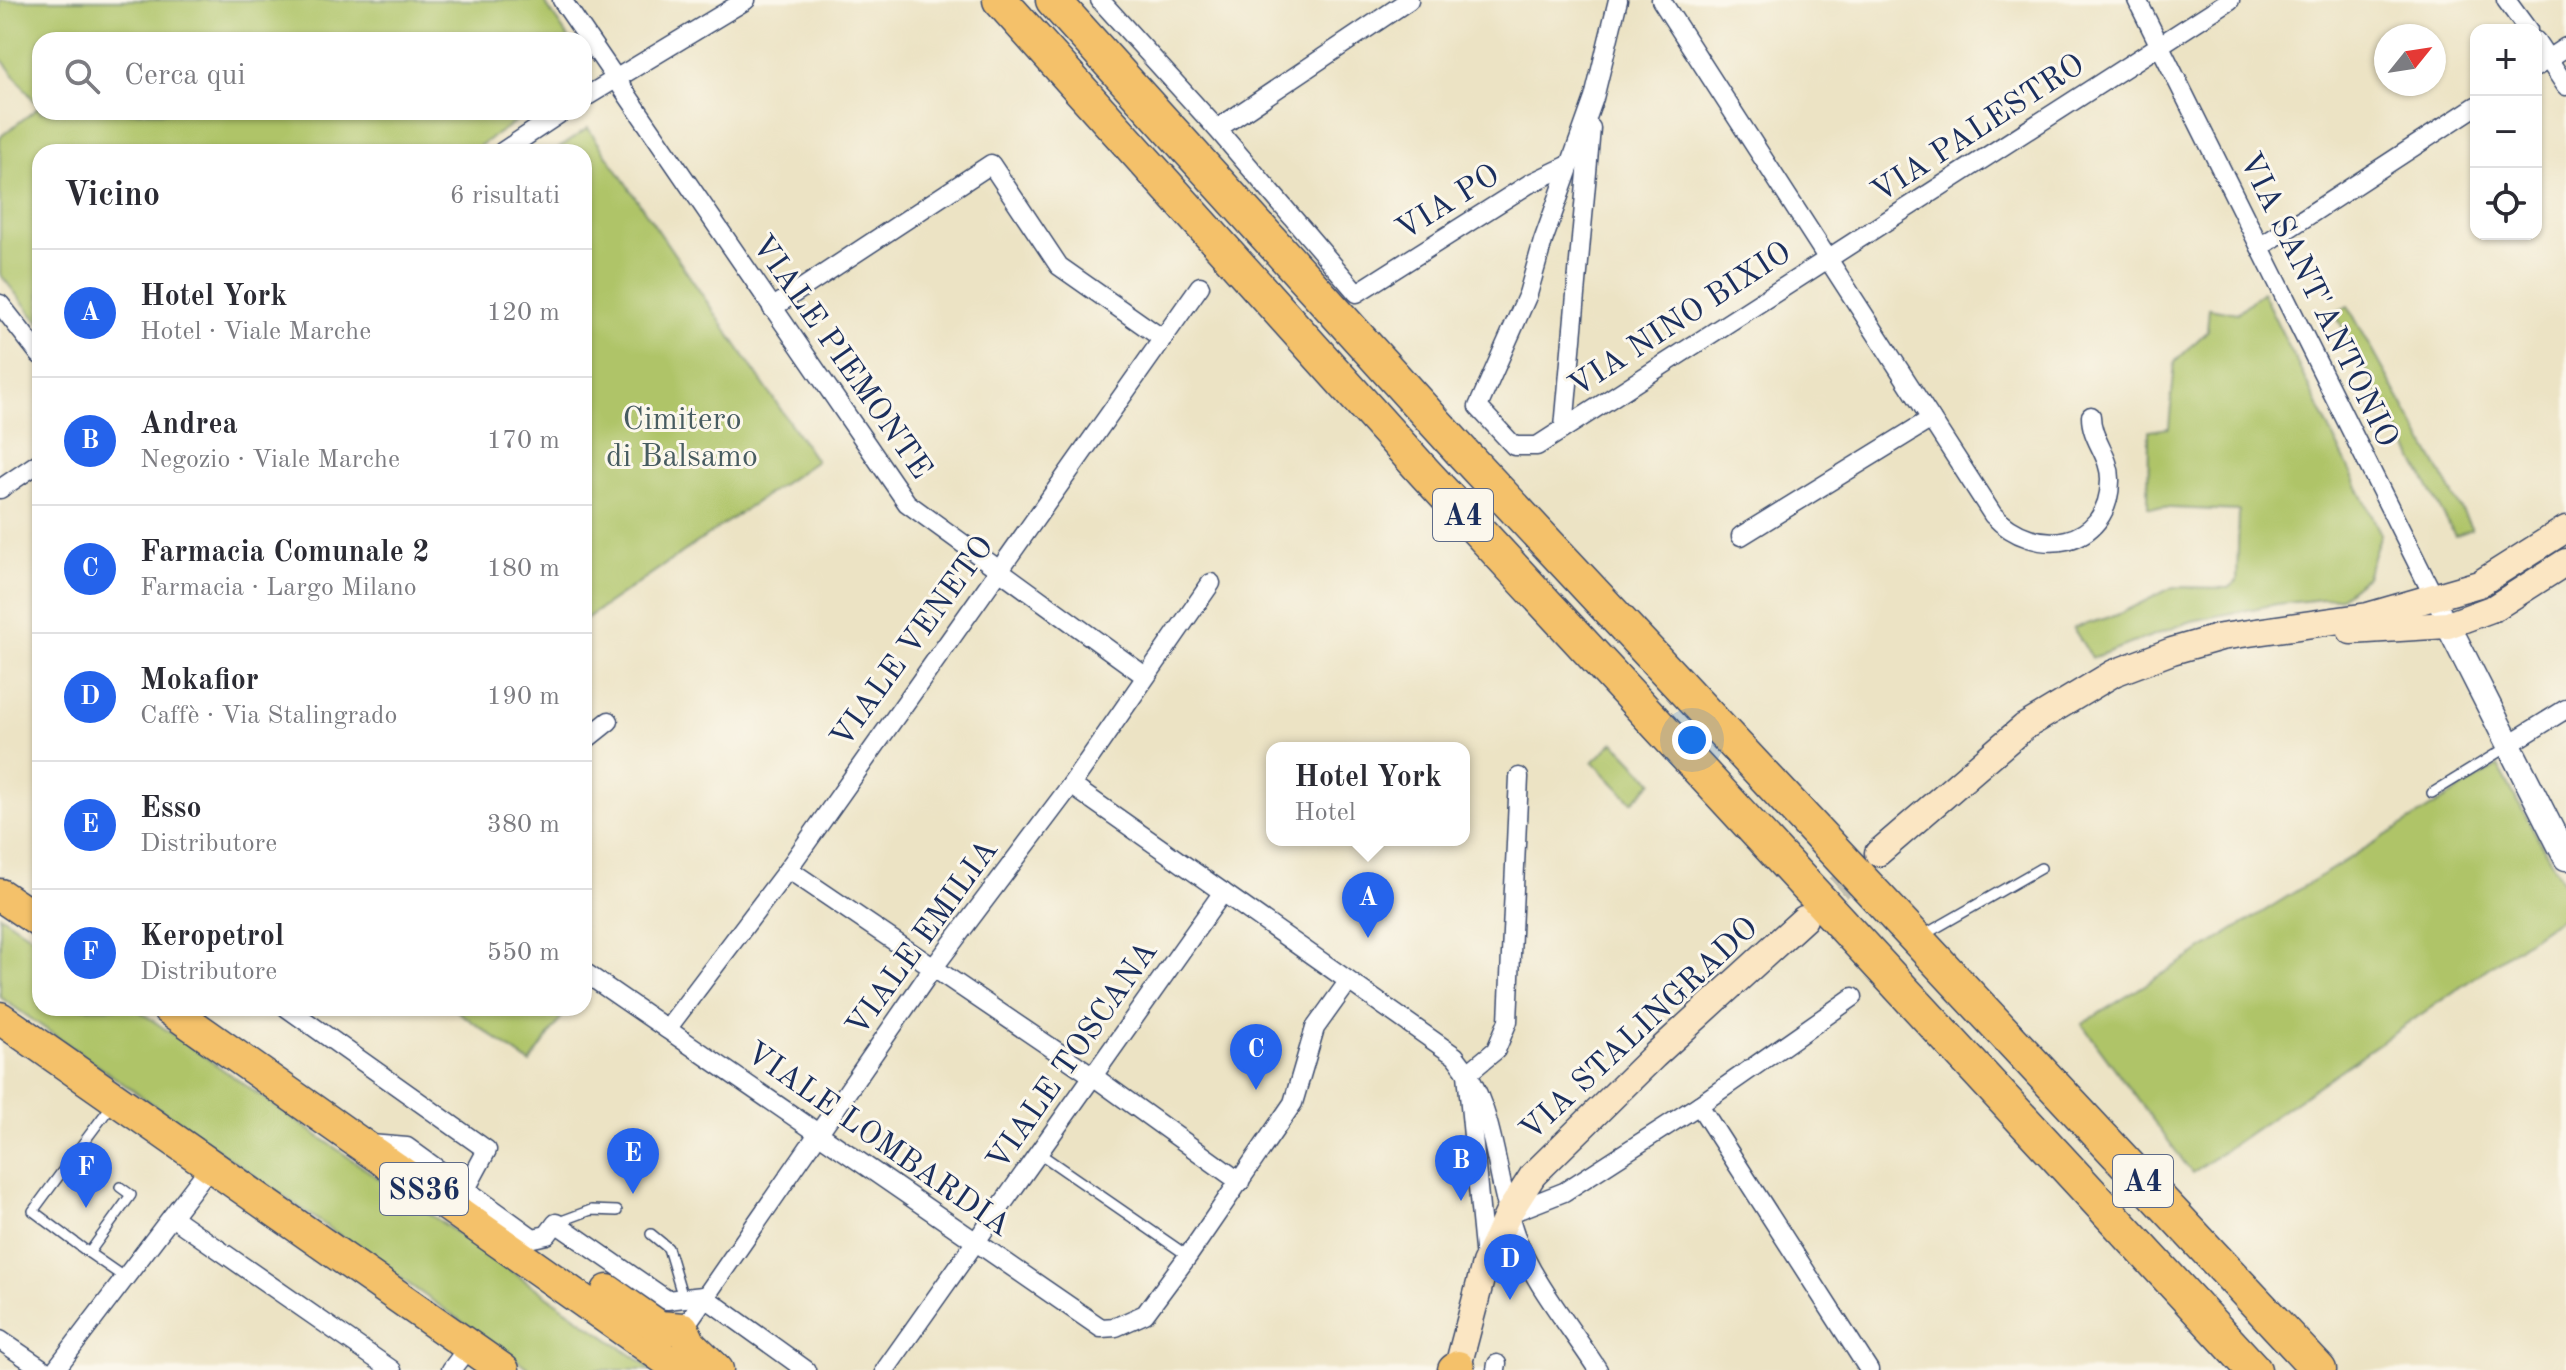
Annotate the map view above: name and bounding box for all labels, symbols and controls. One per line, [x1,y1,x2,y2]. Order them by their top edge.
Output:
north arrow [2374,24,2446,96]
map controls [2470,24,2542,240]
button: + [2470,24,2542,96]
search box [32,32,592,120]
street label: VIA PALESTRO [1867,49,2091,210]
icon: search [60,54,104,98]
text: Cerca qui [124,61,246,91]
button: − [2470,96,2542,168]
street label: VIA SANT'ANTONIO [2232,148,2403,453]
street label: VIA PO [1391,160,1506,248]
button: locate [2470,168,2542,240]
text: Vicino [64,179,160,213]
text: 6 risultati [450,183,560,209]
street label: VIALE PIEMONTE [744,230,937,485]
street label: VIA NINO BIXIO [1564,237,1797,404]
text: Hotel York [140,282,287,312]
text: A [80,300,100,326]
text: 120 m [487,300,560,326]
text: Hotel · Viale Marche [140,319,371,345]
park label: Cimitero di Balsamo [606,405,758,474]
text: Andrea [140,410,238,440]
text: B [81,428,99,454]
text: 170 m [487,428,560,454]
text: Negozio · Viale Marche [140,447,400,473]
road number: A4 [1433,489,1493,541]
street label: VIALE VENETO [826,531,1001,755]
text: Farmacia Comunale 2 [140,538,430,568]
text: C [81,556,99,582]
text: 180 m [487,556,560,582]
text: Farmacia · Largo Milano [140,575,417,601]
text: Mokafior [140,666,259,696]
text: D [80,684,100,710]
text: 190 m [487,684,560,710]
text: Caffè · Via Stalingrado [140,703,397,729]
your location [1672,720,1712,760]
popup [1266,742,1470,846]
text: Hotel York [1294,763,1442,793]
text: Esso [140,794,202,824]
text: Hotel [1294,800,1356,826]
text: E [81,812,99,838]
text: 380 m [487,812,560,838]
text: Distributore [140,831,277,857]
street label: VIALE EMILIA [842,835,1005,1043]
pin: A [1342,872,1394,938]
street label: VIA STALINGRADO [1515,912,1765,1148]
text: Keropetrol [140,922,284,952]
street label: VIALE TOSCANA [982,936,1164,1177]
text: F [81,940,99,966]
text: 550 m [487,940,560,966]
text: Distributore [140,959,277,985]
pin: C [1230,1024,1282,1090]
street label: VIALE LOMBARDIA [739,1037,1016,1244]
pin: E [607,1128,659,1194]
pin: B [1435,1135,1487,1201]
pin: F [60,1142,112,1208]
road number: A4 [2113,1155,2173,1207]
road number: SS36 [380,1163,468,1215]
pin: D [1484,1234,1536,1300]

